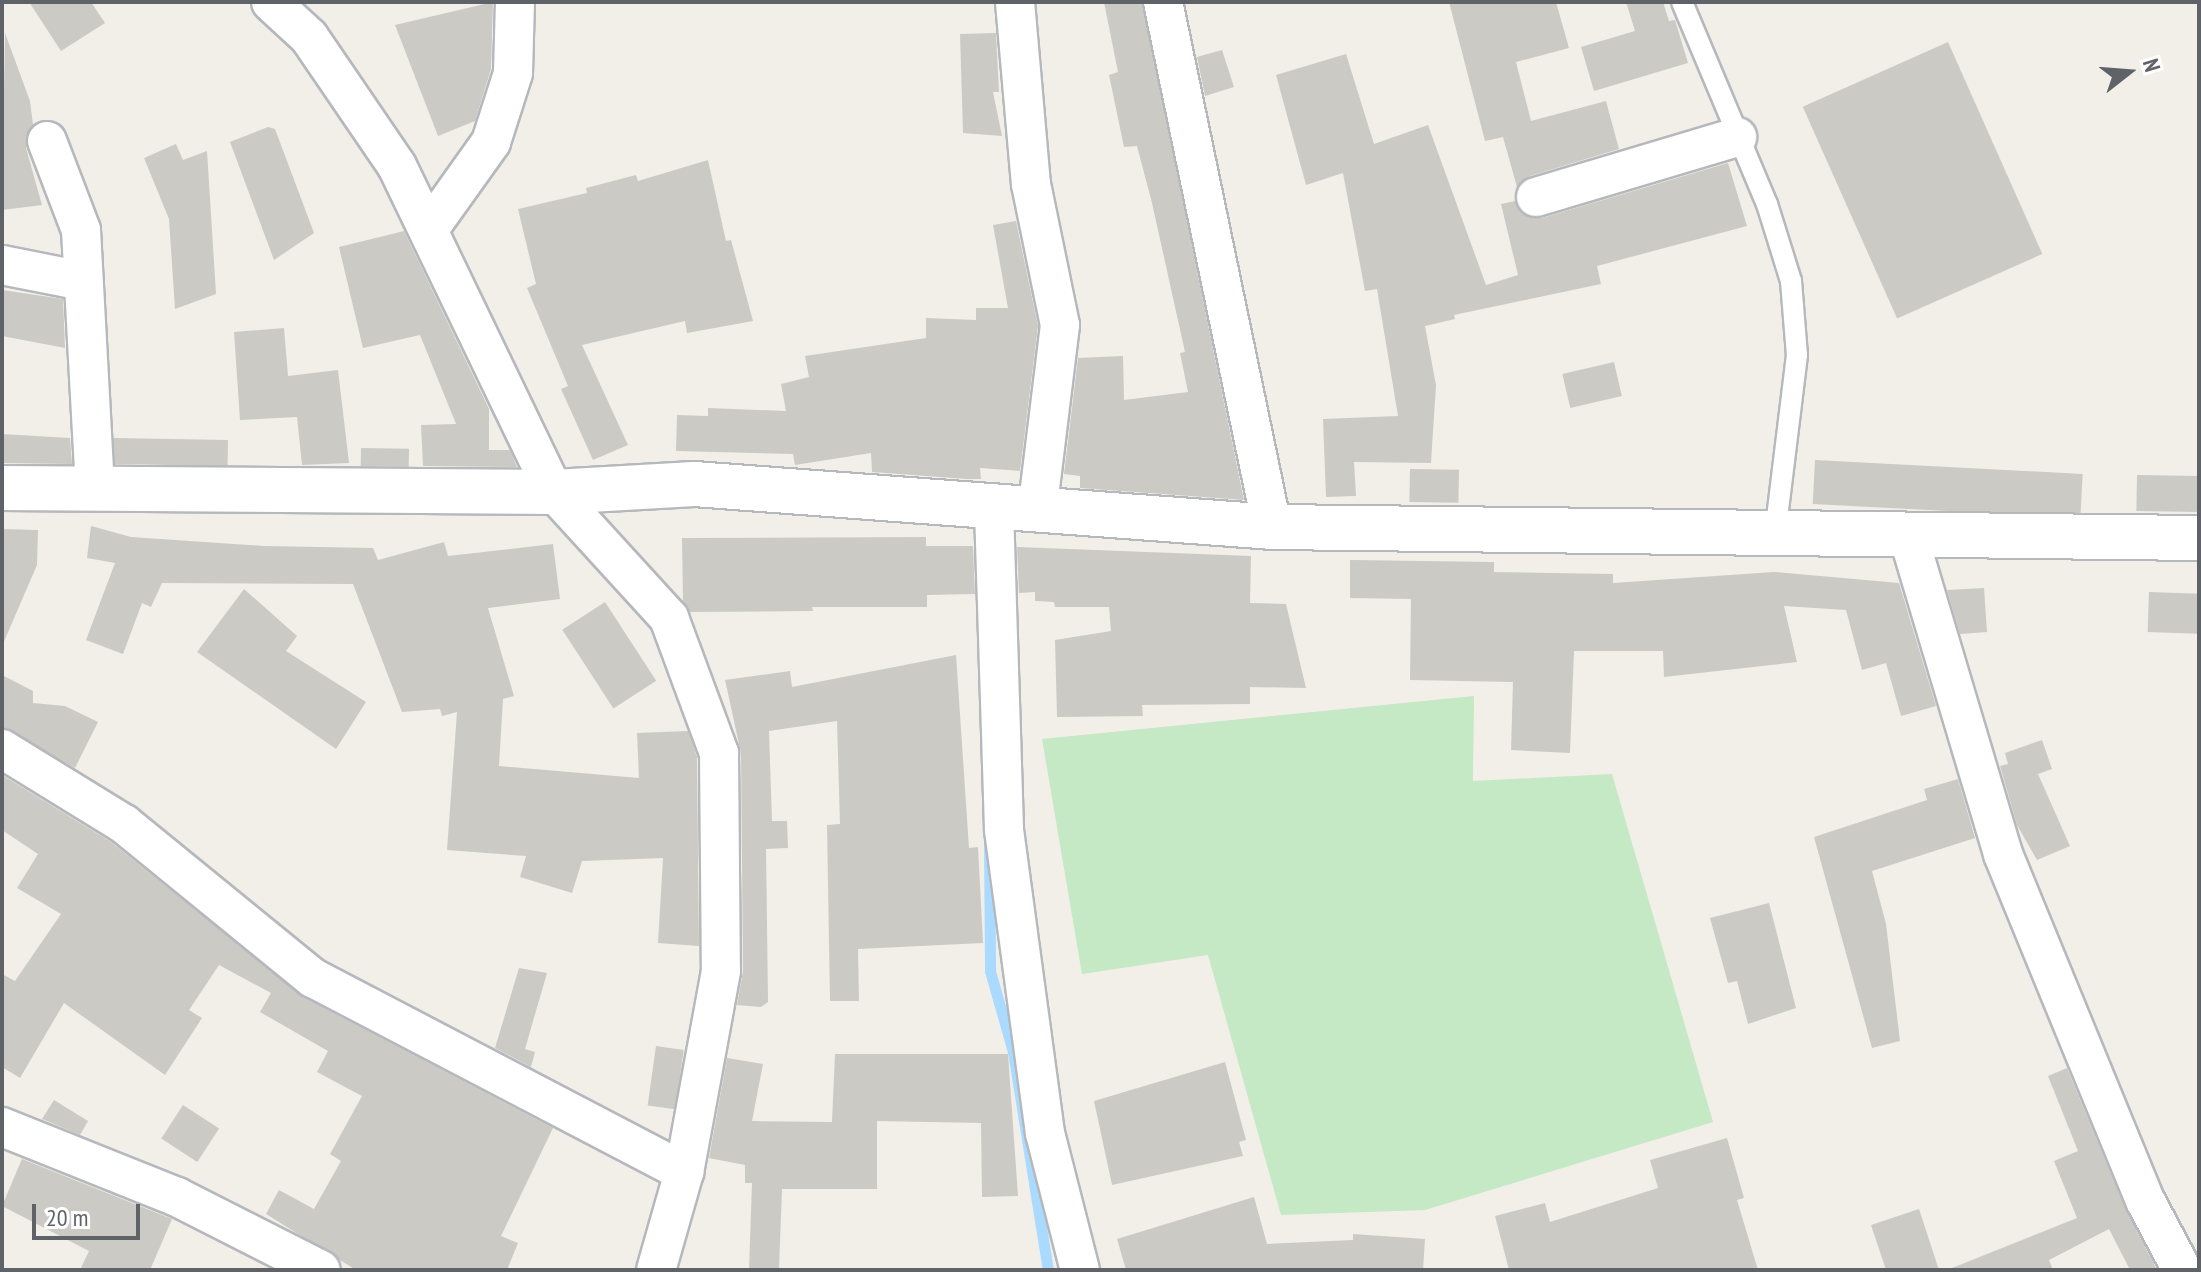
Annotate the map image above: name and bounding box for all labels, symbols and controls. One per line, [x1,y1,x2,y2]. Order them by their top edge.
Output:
north arrow [2089,32,2169,112]
text: N [2137,55,2167,75]
scale bar [36,1188,144,1238]
text: 20 m [46,1202,88,1233]

